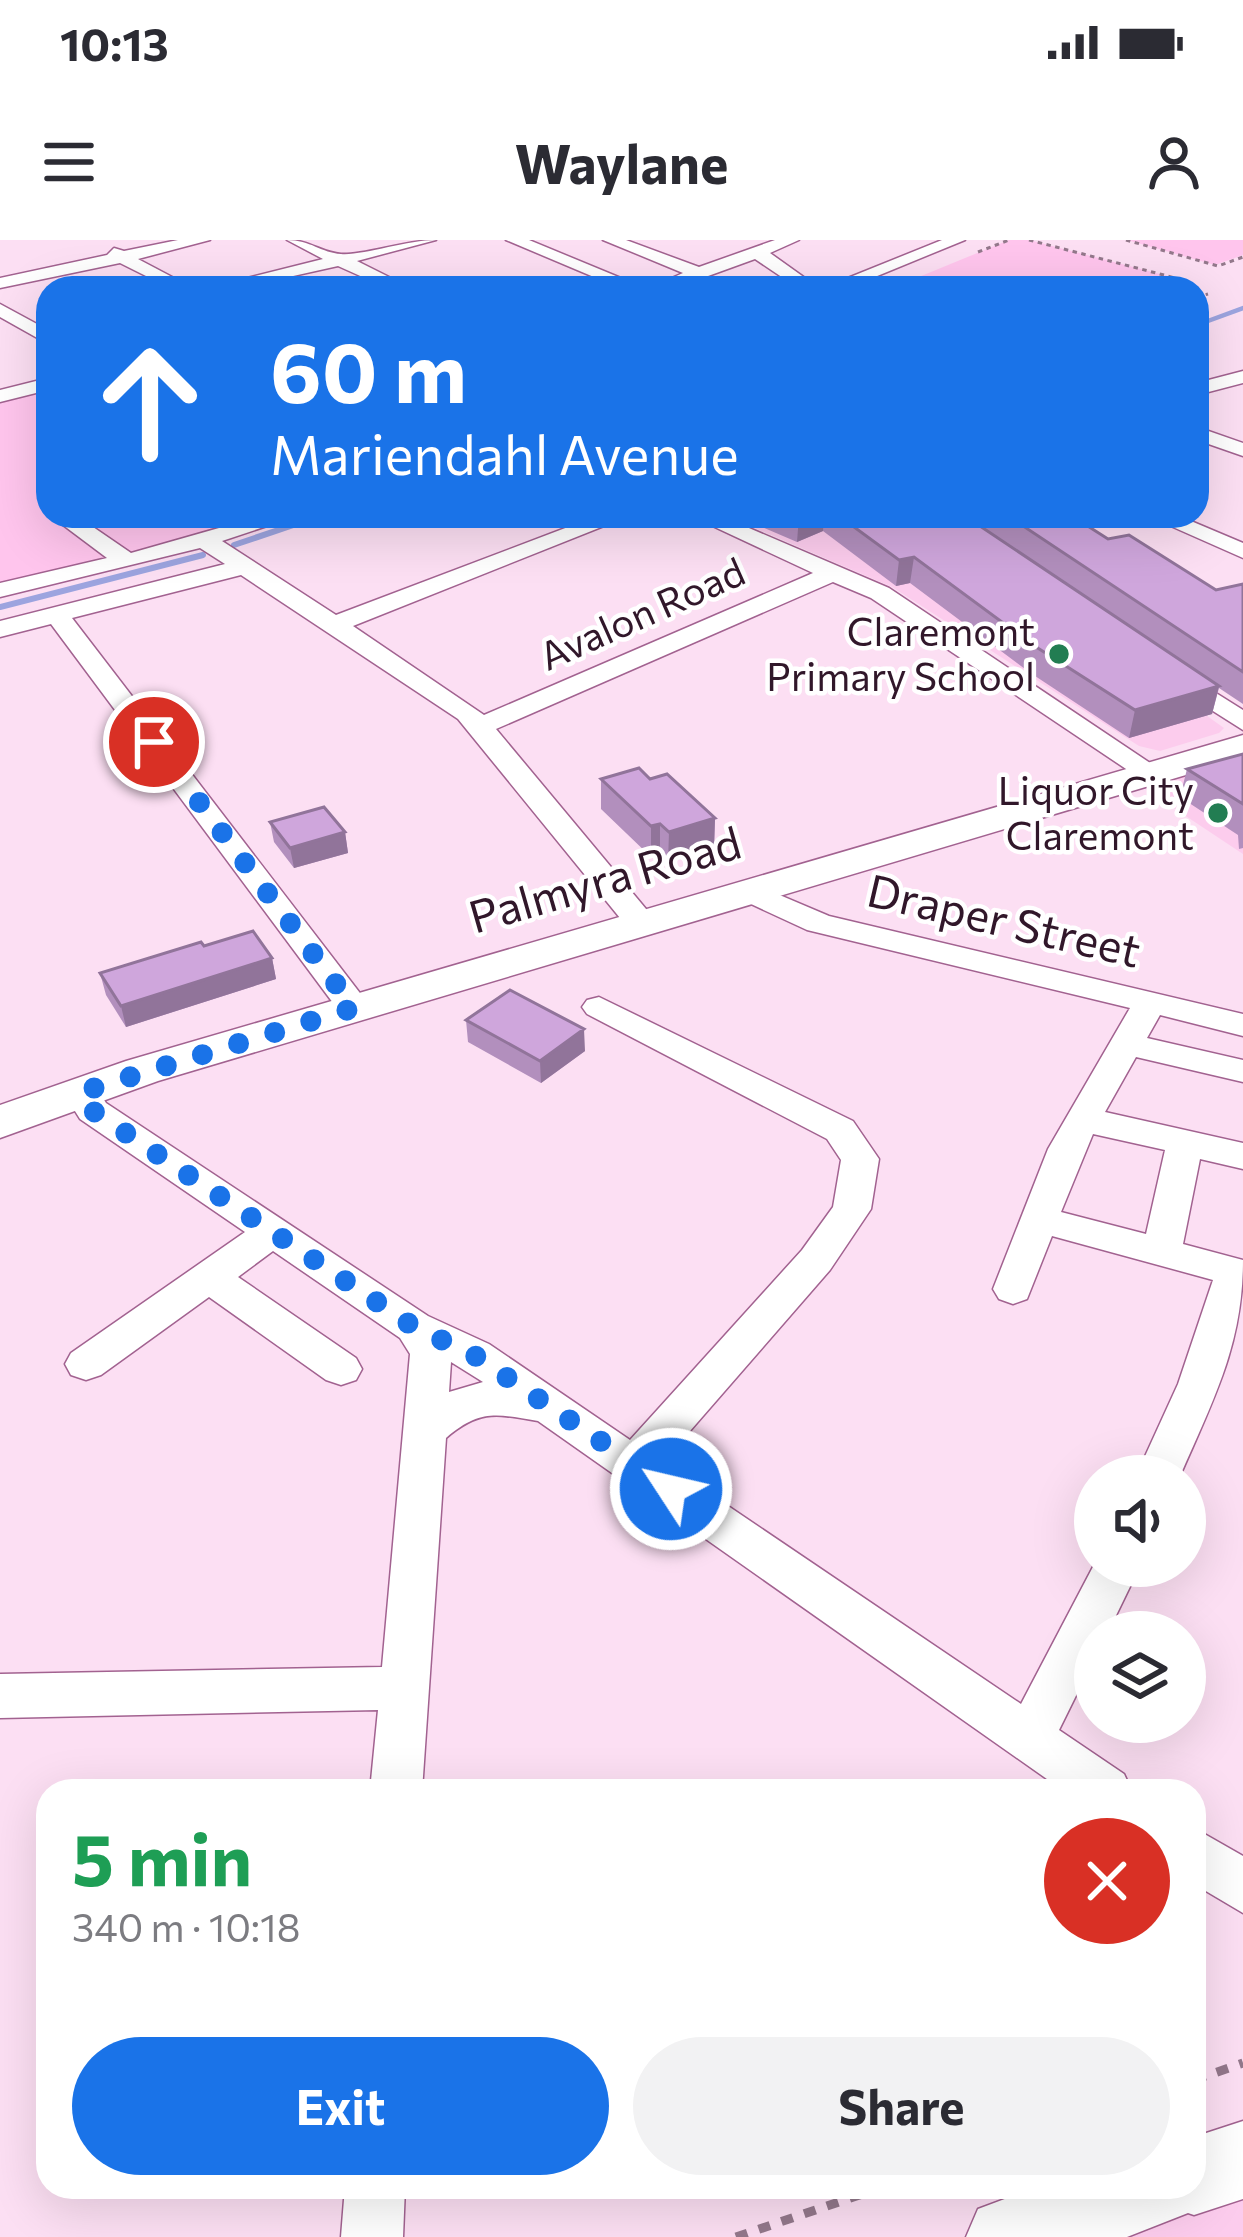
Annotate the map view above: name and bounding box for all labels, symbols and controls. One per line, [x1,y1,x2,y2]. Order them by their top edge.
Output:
text: 10:13 [60,15,169,70]
icon: menu [36,129,102,195]
text: Waylane [515,129,728,195]
icon: person [1141,129,1207,195]
text: 60 m [270,318,467,420]
icon: ahead [72,324,228,480]
text: Mariendahl Avenue [270,420,739,486]
street label: Avalon Road [531,546,751,679]
place label: Claremont Primary School [766,606,1035,699]
marker: Claremont Primary School [1046,641,1072,667]
pin [103,691,205,793]
icon: arrive [121,709,187,775]
place label: Liquor City Claremont [998,765,1194,858]
marker: Liquor City Claremont [1205,800,1231,826]
street label: Palmyra Road [462,813,746,943]
street label: Draper Street [863,860,1146,977]
position arrow [608,1426,734,1552]
map controls [1074,1455,1206,1743]
button: sound [1074,1455,1206,1587]
button: layers [1074,1611,1206,1743]
text: 5 min [72,1813,252,1901]
button: close [1044,1818,1170,1944]
text: 340 m · 10:18 [72,1902,300,1950]
button: Exit [72,2037,609,2175]
button: Share [633,2037,1170,2175]

